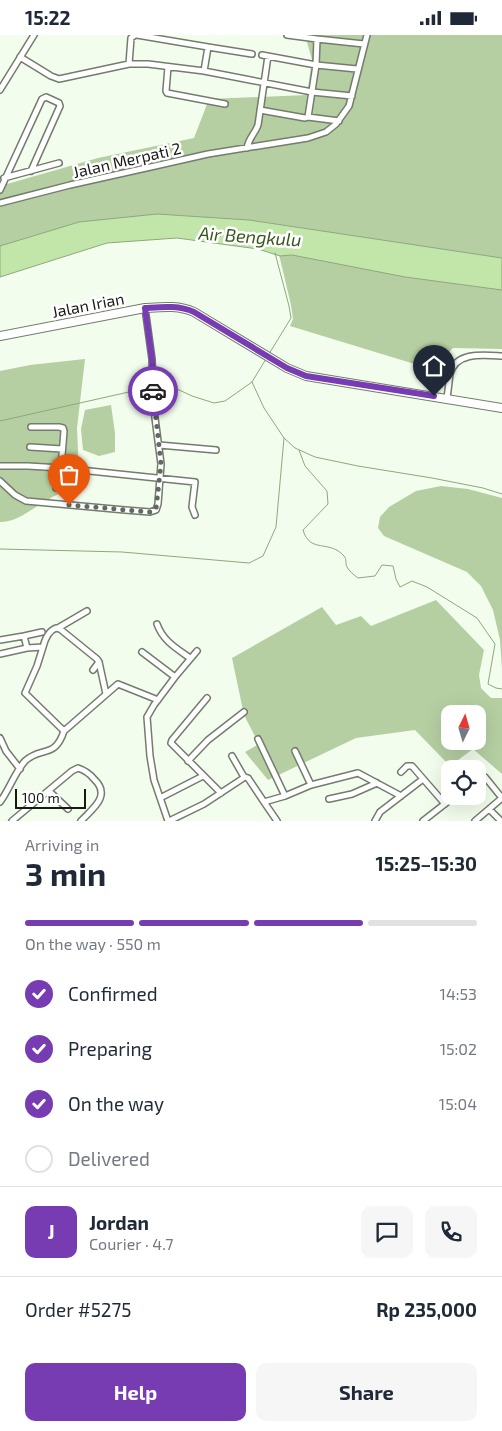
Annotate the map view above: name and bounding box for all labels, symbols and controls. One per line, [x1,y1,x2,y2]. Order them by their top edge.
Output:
text: 15:22 [25,6,71,29]
street label: Jalan Merpati 2 [71,138,183,181]
water label: Air Bengkulu [197,221,302,251]
street label: Jalan Irian [50,288,126,321]
pin [413,345,455,396]
icon: home [420,352,448,380]
courier [128,366,178,416]
icon: car [139,377,167,405]
pin [48,454,90,505]
icon: bag [55,461,83,489]
north arrow [441,705,486,750]
map controls [441,705,486,805]
button: locate [441,760,486,805]
scale bar [15,786,86,809]
text: 100 m [22,789,60,806]
text: Arriving in [25,835,99,854]
text: 15:25–15:30 [376,852,477,875]
text: 3 min [25,854,106,892]
text: On the way · 550 m [25,934,161,953]
icon: check [25,980,53,1008]
text: Confirmed [68,982,158,1005]
text: 14:53 [440,984,477,1003]
icon: check [25,1035,53,1063]
text: Preparing [68,1037,152,1060]
text: 15:02 [440,1039,477,1058]
icon: check [25,1090,53,1118]
text: On the way [68,1092,164,1115]
text: 15:04 [439,1094,477,1113]
text: Delivered [68,1147,150,1170]
button: chat [361,1206,413,1258]
button: phone [425,1206,477,1258]
text: Jordan [89,1211,149,1234]
text: J [47,1220,55,1243]
text: Courier · 4.7 [89,1234,173,1253]
text: Order #5275 [25,1298,131,1321]
text: Rp 235,000 [376,1298,477,1321]
button: Help [25,1363,246,1421]
button: Share [256,1363,477,1421]

